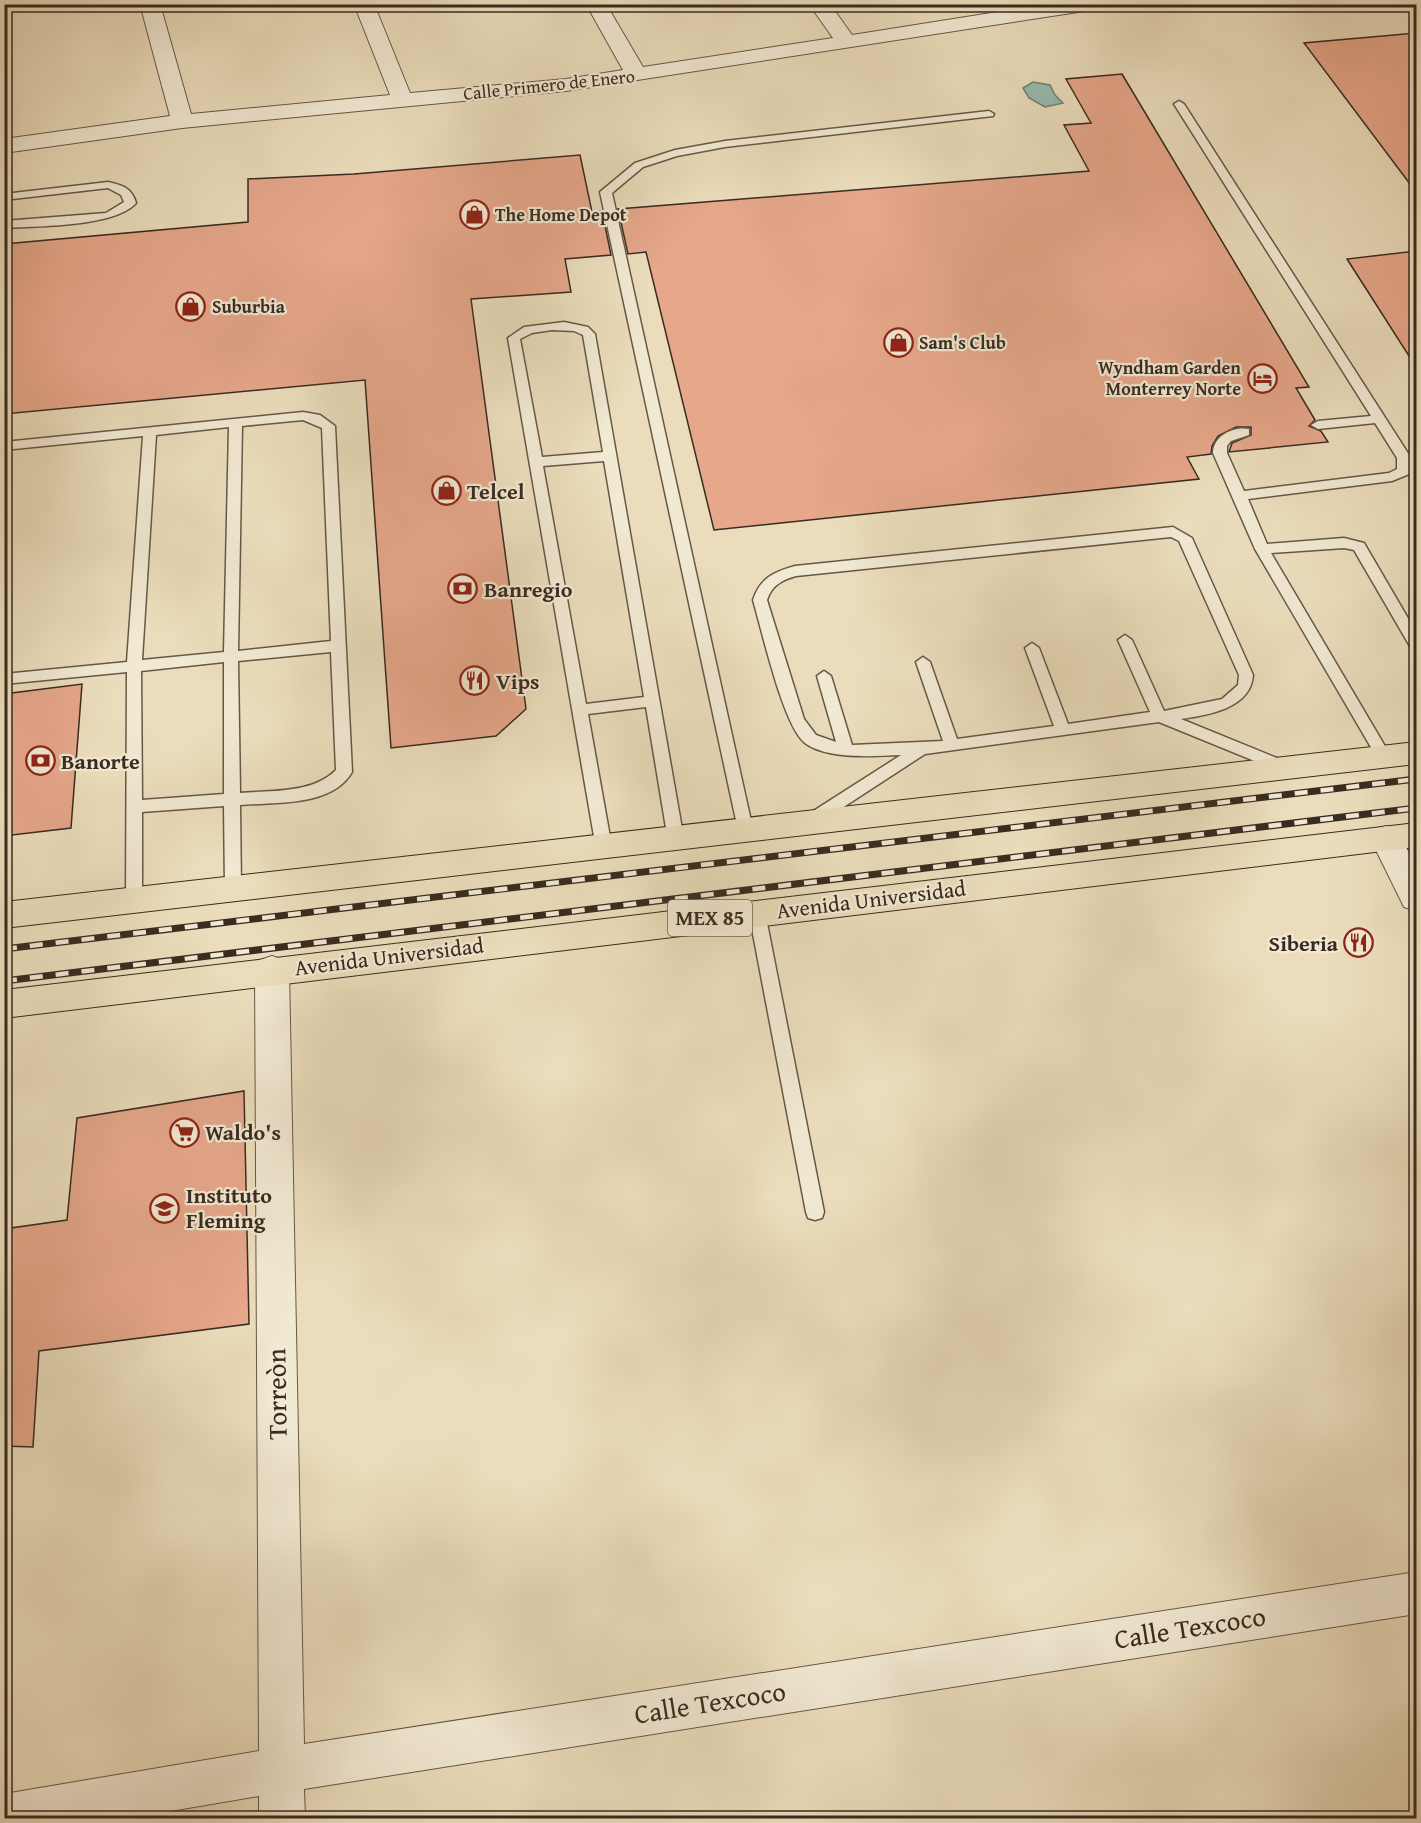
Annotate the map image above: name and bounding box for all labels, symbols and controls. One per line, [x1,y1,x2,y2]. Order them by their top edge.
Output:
street label: Calle Primero de Enero [462,62,636,107]
shop icon: The Home Depot [458,199,490,231]
place label: The Home Depot [495,201,627,228]
shop icon: Suburbia [175,291,207,323]
place label: Suburbia [212,293,286,320]
shop icon: Sam's Club [882,327,914,359]
place label: Sam's Club [919,329,1006,356]
place label: Wyndham Garden Monterrey Norte [1098,354,1241,402]
hotel icon: Wyndham Garden Monterrey Norte [1246,362,1278,394]
shop icon: Telcel [430,475,462,507]
place label: Telcel [467,475,525,507]
bank icon: Banregio [447,573,479,605]
place label: Banregio [484,573,573,605]
restaurant icon: Vips [459,665,491,697]
place label: Vips [496,665,540,697]
bank icon: Banorte [24,745,56,777]
place label: Banorte [61,745,140,777]
street label: Avenida Universidad [775,872,968,926]
road number: MEX 85 [668,900,752,936]
place label: Siberia [1269,927,1339,959]
restaurant icon: Siberia [1343,927,1375,959]
street label: Avenida Universidad [293,929,486,983]
supermarket icon: Waldo's [168,1116,200,1148]
place label: Waldo's [205,1116,281,1148]
place label: Instituto Fleming [186,1179,272,1236]
school or university icon: Instituto Fleming [149,1192,181,1224]
street label: Torreòn [255,1348,297,1440]
street label: Calle Texcoco [1111,1595,1268,1659]
street label: Calle Texcoco [631,1670,788,1734]

